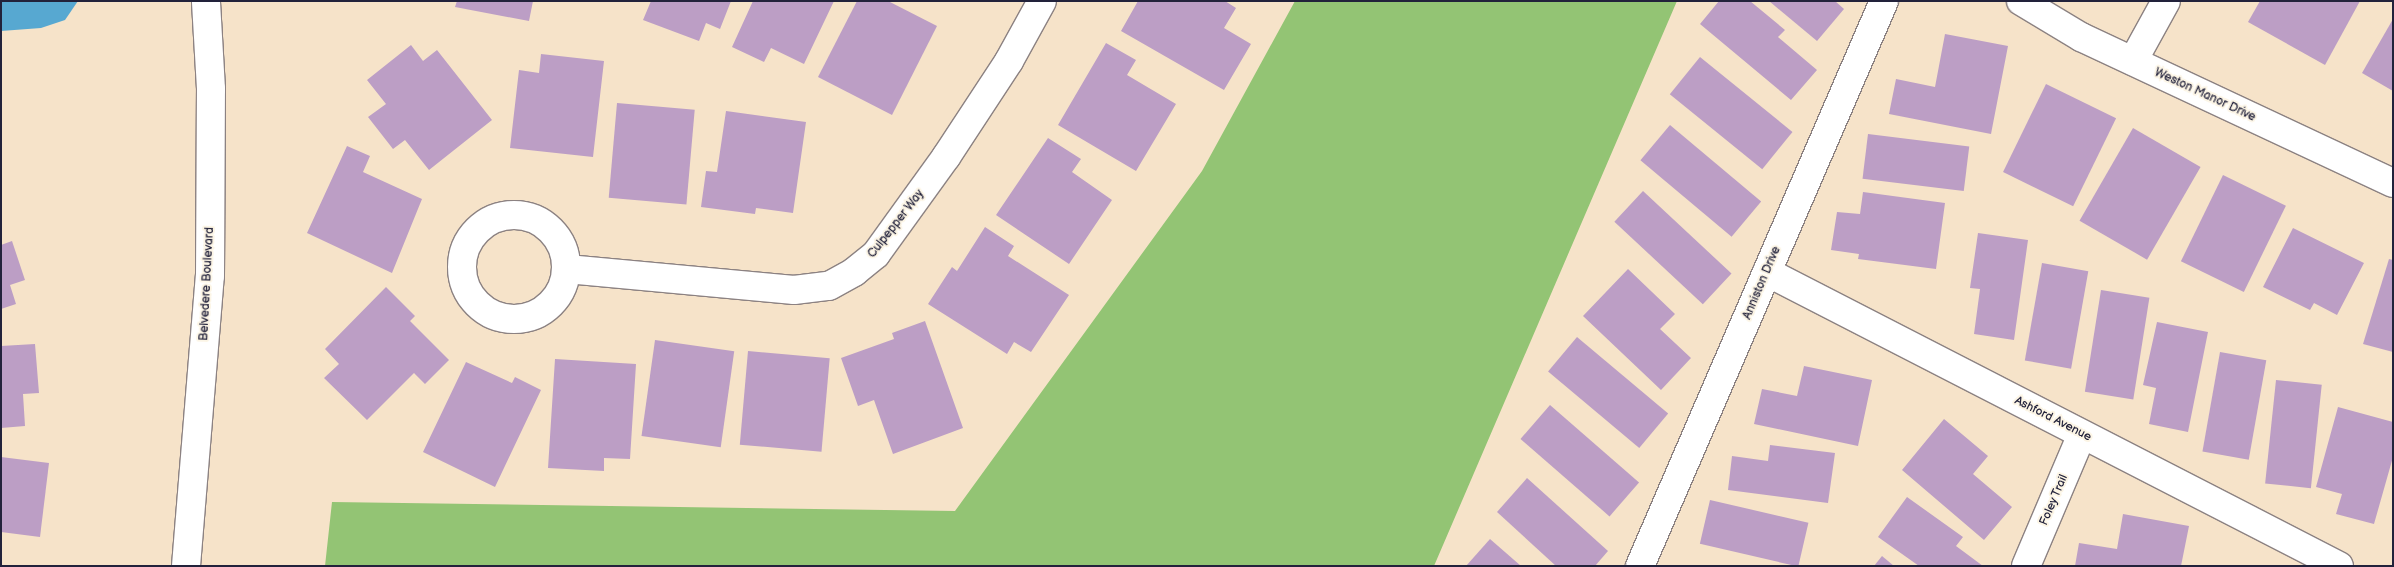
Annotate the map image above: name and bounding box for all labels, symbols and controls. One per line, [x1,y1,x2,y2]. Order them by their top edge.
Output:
street label: Weston Manor Drive [2152,65,2258,125]
street label: Culpepper Way [865,187,927,261]
street label: Belvedere Boulevard [197,227,217,341]
street label: Anniston Drive [1740,244,1784,322]
street label: Ashford Avenue [2012,393,2094,445]
street label: Foley Trail [2037,472,2071,528]

